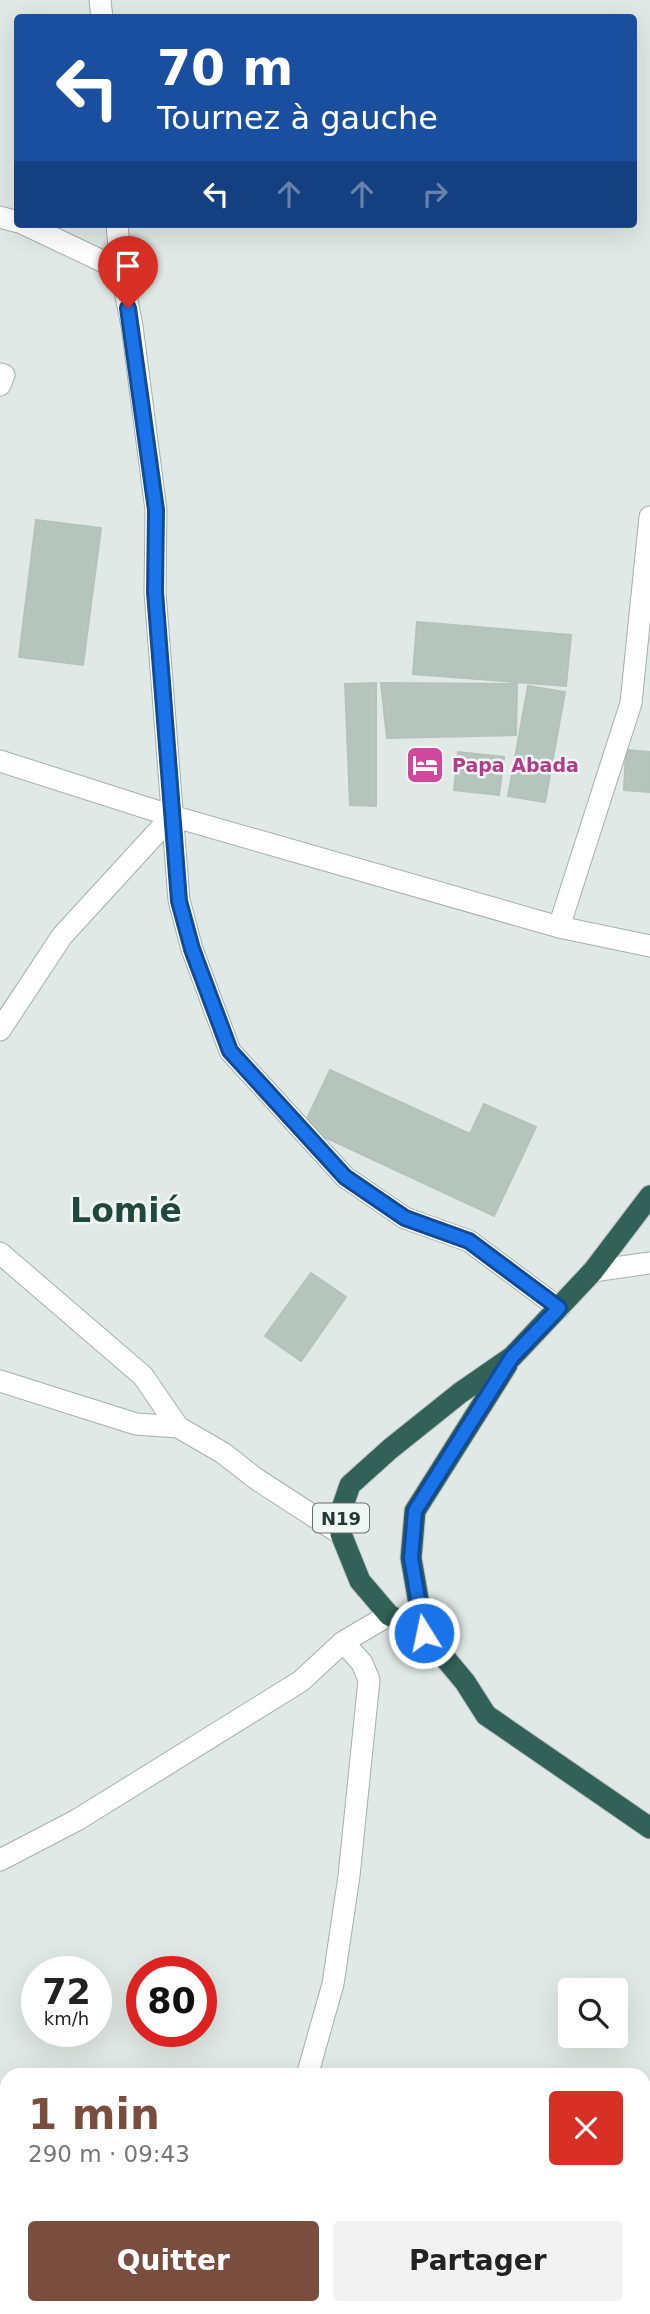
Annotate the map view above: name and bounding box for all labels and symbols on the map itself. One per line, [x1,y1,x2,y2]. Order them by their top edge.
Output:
pin [98,236,158,308]
hotel icon: Papa Abada [404,744,446,786]
place label: Papa Abada [452,754,579,776]
district label: Lomié [70,1191,182,1230]
road number: N19 [313,1504,369,1532]
position arrow [387,1596,461,1670]
speed limit sign: 80 [126,1956,217,2047]

